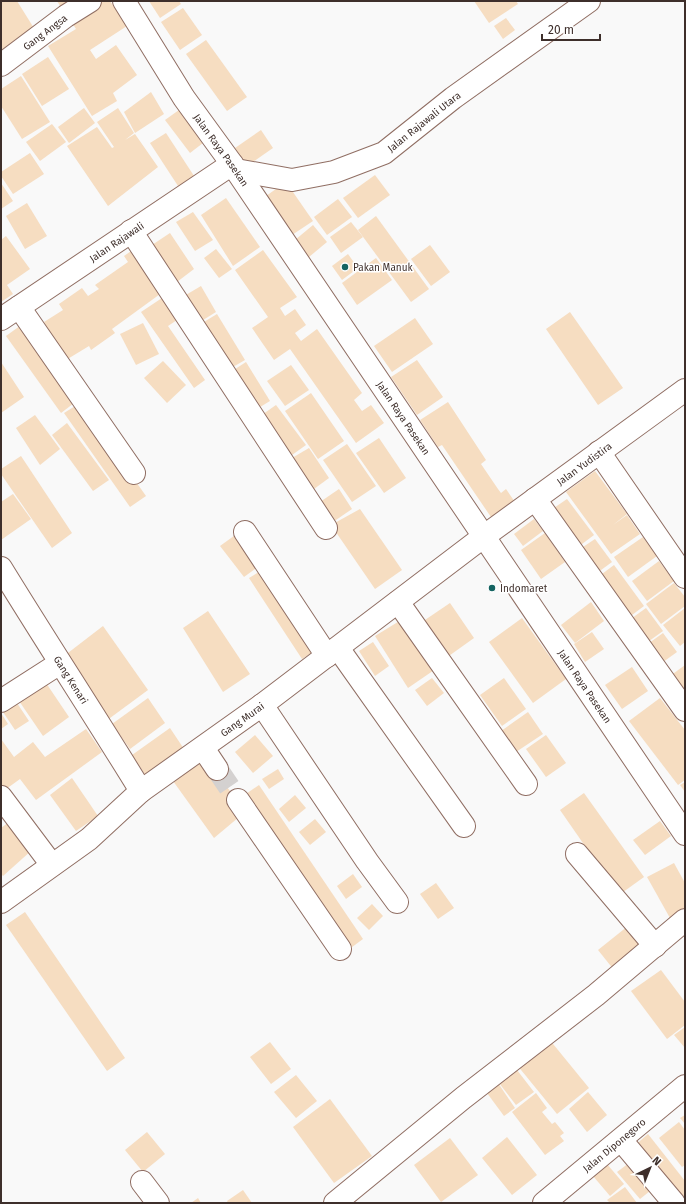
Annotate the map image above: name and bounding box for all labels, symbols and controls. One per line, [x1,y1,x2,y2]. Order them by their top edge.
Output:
street label: Gang Angsa [21,12,70,53]
scale bar [542,16,600,42]
text: 20 m [548,23,574,37]
street label: Jalan Rajawali Utara [385,89,463,155]
street label: Jalan Raya Pasekan [191,112,250,189]
street label: Jalan Rajawali [88,220,147,265]
marker: Pakan Manuk [340,262,350,272]
place label: Pakan Manuk [353,262,414,274]
street label: Jalan Raya Pasekan [374,379,432,458]
street label: Jalan Yudistira [555,440,614,488]
marker: Indomaret [487,583,497,593]
place label: Indomaret [500,583,548,595]
street label: Jalan Raya Pasekan [555,648,613,726]
street label: Gang Kenari [51,654,90,707]
street label: Gang Murai [218,700,267,740]
street label: Jalan Diponegoro [581,1116,649,1175]
north arrow [630,1148,670,1188]
text: N [649,1154,664,1168]

